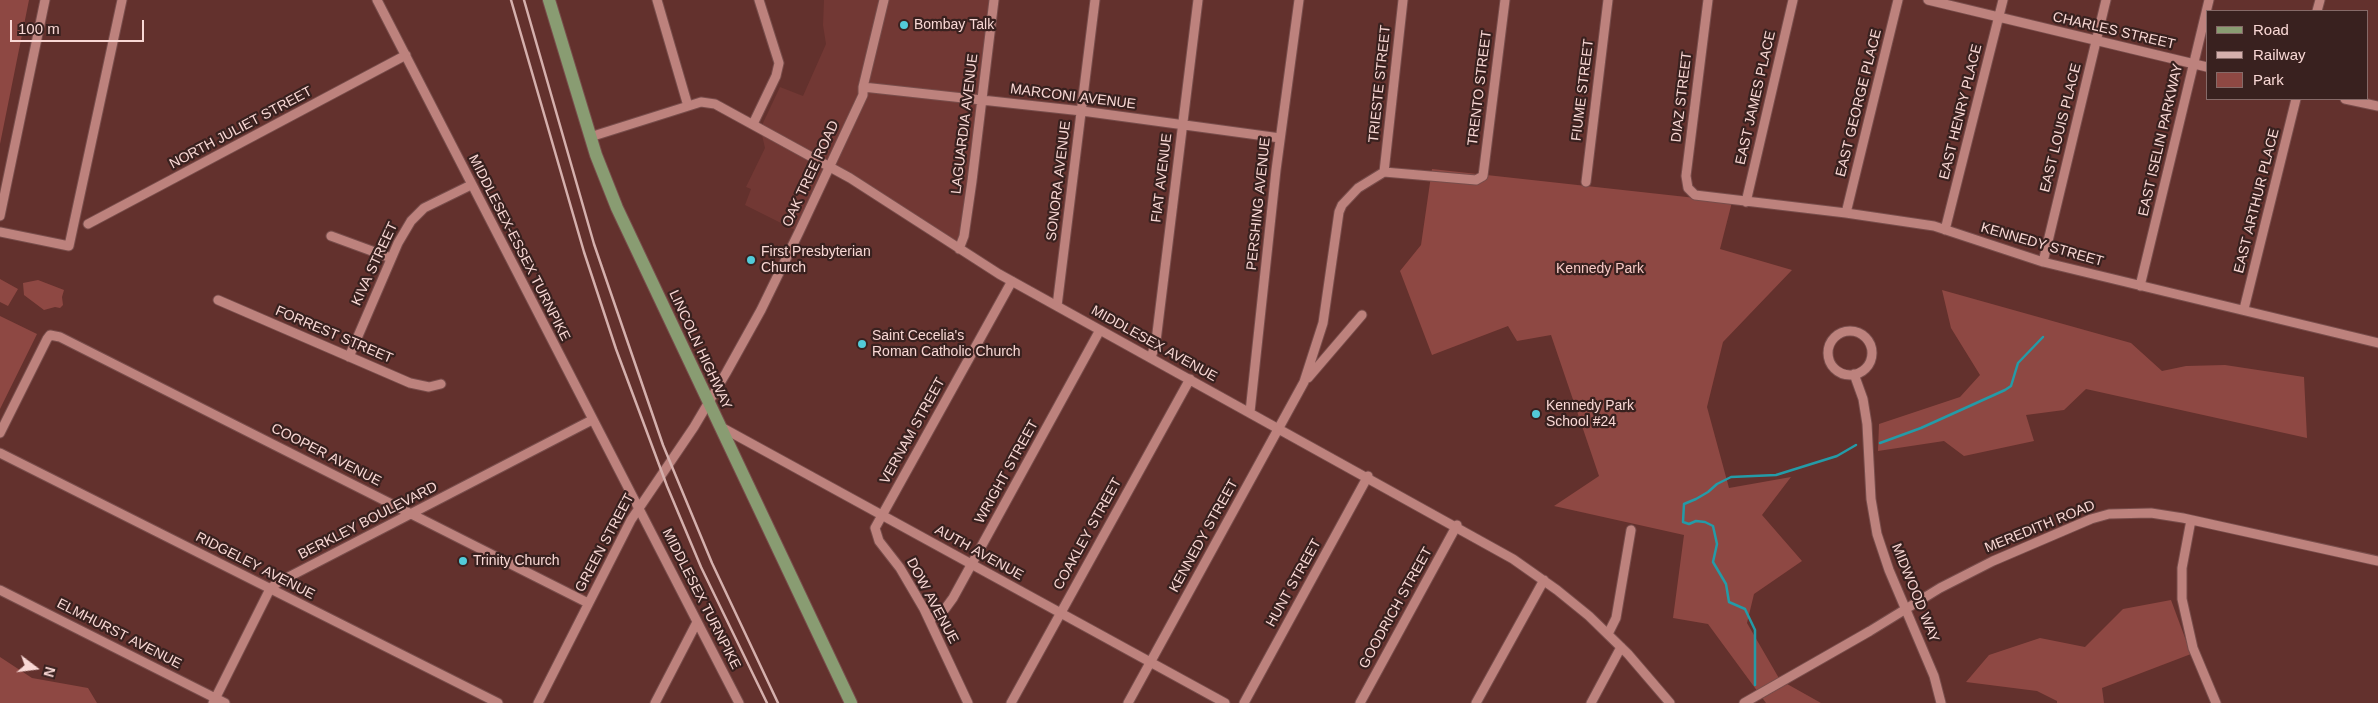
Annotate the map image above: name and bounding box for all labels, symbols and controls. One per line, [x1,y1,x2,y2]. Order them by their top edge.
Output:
street label: CHARLES STREET [2051,9,2177,53]
scale bar [12,10,146,42]
legend [2206,10,2368,100]
place label: Bombay Talk [914,17,994,33]
marker: Bombay Talk [898,19,910,31]
text: 100 m [18,20,60,37]
text: Road [2253,21,2289,38]
street label: TRIESTE STREET [1365,24,1395,144]
street label: EAST GEORGE PLACE [1832,27,1886,179]
street label: TRENTO STREET [1465,29,1495,147]
street label: EAST JAMES PLACE [1732,29,1780,167]
street label: FIUME STREET [1568,38,1598,142]
street label: EAST HENRY PLACE [1936,43,1986,181]
text: Railway [2253,46,2306,63]
street label: DIAZ STREET [1668,51,1696,143]
street label: LAGUARDIA AVENUE [948,53,982,195]
street label: EAST LOUIS PLACE [2037,62,2085,194]
street label: EAST ISELIN PARKWAY [2135,62,2187,218]
text: Park [2253,71,2284,88]
street label: MARCONI AVENUE [1009,81,1137,113]
street label: NORTH JULIET STREET [167,83,315,173]
street label: OAK TREE ROAD [779,118,843,230]
street label: SONORA AVENUE [1043,120,1075,242]
street label: EAST ARTHUR PLACE [2231,127,2283,275]
street label: FIAT AVENUE [1148,132,1176,224]
street label: PERSHING AVENUE [1244,137,1274,271]
street label: MIDDLESEX-ESSEX TURNPIKE [465,152,573,344]
street label: KENNEDY STREET [1979,219,2105,271]
street label: KIVA STREET [348,220,402,308]
place label: First Presbyterian Church [761,244,871,276]
marker: First Presbyterian Church [745,254,757,266]
park label: Kennedy Park [1556,261,1644,277]
street label: LINCOLN HIGHWAY [665,288,735,412]
street label: MIDDLESEX AVENUE [1088,302,1220,386]
street label: FORREST STREET [273,303,395,367]
place label: Saint Cecelia's Roman Catholic Church [872,328,1021,361]
marker: Saint Cecelia's Roman Catholic Church [856,338,868,350]
street label: VERNAM STREET [877,375,949,487]
place label: Kennedy Park School #24 [1546,398,1634,431]
marker: Kennedy Park School #24 [1530,408,1542,420]
street label: WRIGHT STREET [972,417,1042,527]
street label: COOPER AVENUE [268,420,384,490]
street label: COAKLEY STREET [1050,475,1126,593]
street label: KENNEDY STREET [1166,476,1242,596]
street label: BERKLEY BOULEVARD [296,479,440,563]
street label: GREEN STREET [572,491,638,595]
street label: MEREDITH ROAD [1982,497,2098,557]
street label: AUTH AVENUE [932,522,1026,584]
street label: MIDDLESEX TURNPIKE [658,526,744,672]
street label: RIDGELEY AVENUE [193,529,317,603]
street label: HUNT STREET [1263,536,1325,630]
street label: MIDWOOD WAY [1888,541,1942,645]
street label: GOODRICH STREET [1356,544,1436,672]
place label: Trinity Church [473,553,560,569]
marker: Trinity Church [457,555,469,567]
street label: DOW AVENUE [902,555,962,647]
street label: ELMHURST AVENUE [54,595,184,673]
north arrow [10,643,60,693]
text: N [40,665,59,679]

